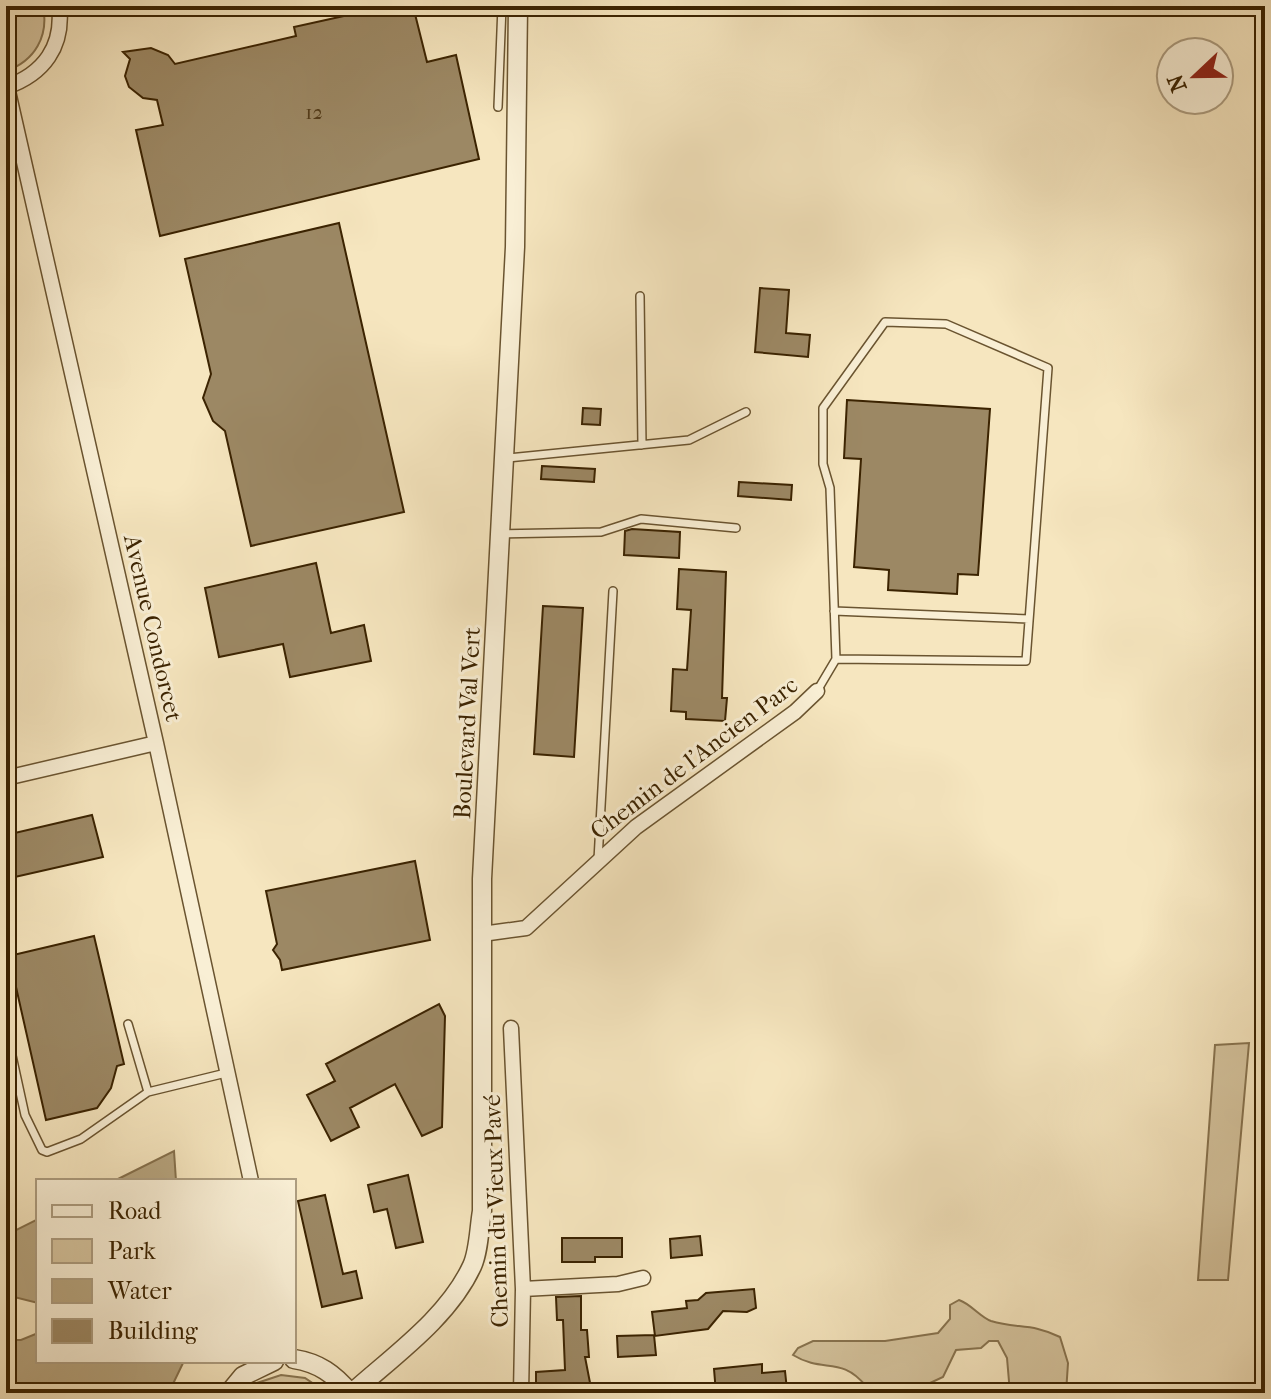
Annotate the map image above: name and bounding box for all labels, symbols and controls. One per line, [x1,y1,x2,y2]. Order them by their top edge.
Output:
north arrow [1155,36,1235,116]
text: N [1162,70,1193,96]
house number: 12 [305,101,323,124]
street label: Avenue Condorcet [118,531,188,725]
street label: Boulevard Val Vert [448,626,486,820]
street label: Chemin de l'Ancien Parc [585,671,803,845]
street label: Chemin du Vieux Pavé [478,1094,514,1328]
legend [36,1179,296,1363]
text: Road [108,1197,162,1225]
text: Park [108,1237,156,1265]
text: Water [107,1277,172,1305]
text: Building [108,1317,199,1345]

